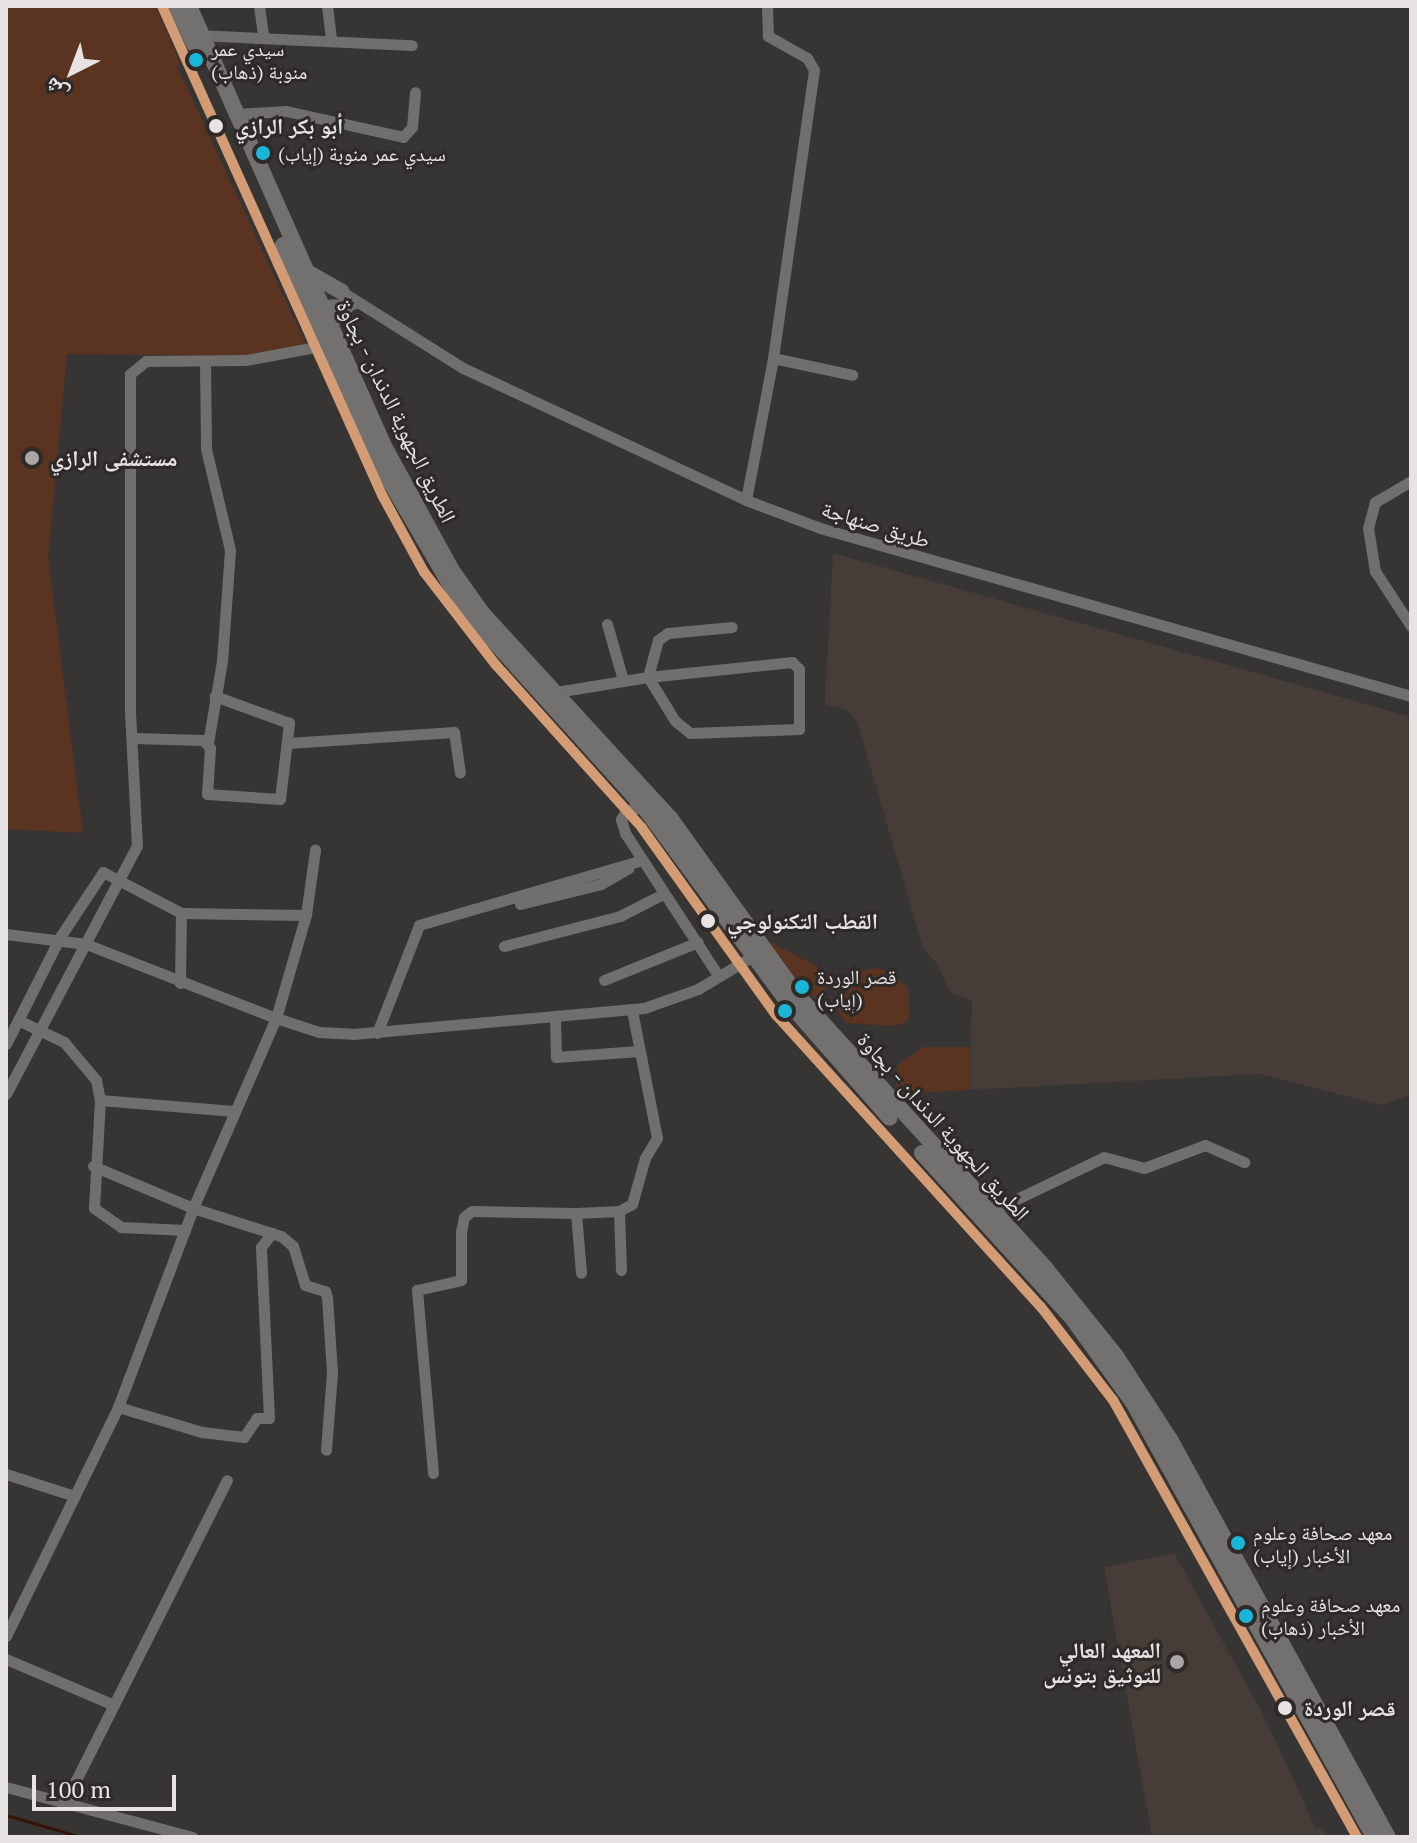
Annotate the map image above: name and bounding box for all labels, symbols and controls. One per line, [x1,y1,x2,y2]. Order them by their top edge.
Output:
north arrow [32,32,112,112]
place label: سيدي عمر منوبة (ذهاب) [211,36,307,83]
marker: سيدي عمر منوبة (ذهاب) [188,52,204,68]
text: ش [37,72,74,109]
place label: أبو بكر الرازي [235,113,343,139]
marker: أبو بكر الرازي [204,114,228,138]
place label: سيدي عمر منوبة (إياب) [278,141,446,165]
marker: سيدي عمر منوبة (إياب) [255,145,271,161]
street label: الطريق الجهوية الدندان - بجاوة [331,295,463,527]
place label: مستشفى الرازي [50,445,177,471]
marker: مستشفى الرازي [21,447,43,469]
street label: طريق صنهاجة [819,495,933,553]
place label: القطب التكنولوجي [727,908,878,934]
marker: القطب التكنولوجي [696,909,720,933]
place label: قصر الوردة (إياب) [817,964,896,1011]
marker: قصر الوردة (إياب) [794,979,810,995]
unlabelled marker [777,1003,793,1019]
street label: الطريق الجهوية الدندان - بجاوة [852,1026,1036,1226]
place label: معهد صحافة وعلوم الأخبار (إياب) [1253,1520,1392,1567]
marker: معهد صحافة وعلوم الأخبار (إياب) [1230,1535,1246,1551]
place label: معهد صحافة وعلوم الأخبار (ذهاب) [1261,1592,1400,1639]
marker: معهد صحافة وعلوم الأخبار (ذهاب) [1238,1608,1254,1624]
place label: المعهد العالي للتوثيق بتونس [1043,1636,1161,1688]
marker: المعهد العالي للتوثيق بتونس [1168,1653,1186,1671]
place label: قصر الوردة [1304,1695,1396,1721]
marker: قصر الوردة [1273,1696,1297,1720]
scale bar [36,1759,180,1809]
text: 100 m [46,1773,111,1805]

